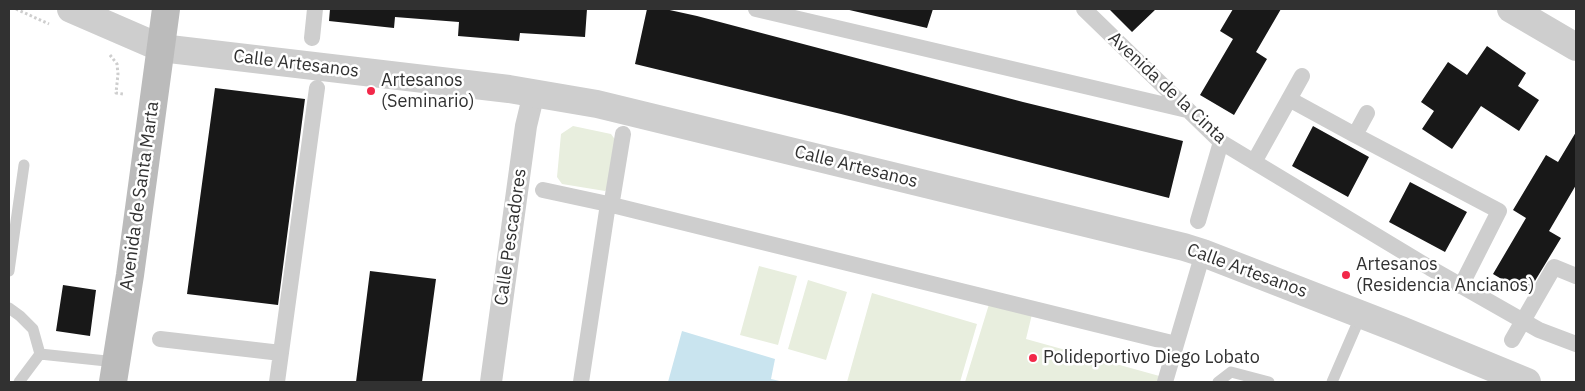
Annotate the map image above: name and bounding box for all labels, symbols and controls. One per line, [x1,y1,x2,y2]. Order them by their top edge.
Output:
street label: Avenida de la Cinta [1103,28,1231,148]
street label: Calle Artesanos [232,46,360,82]
place label: Artesanos (Seminario) [381,70,475,112]
marker: Artesanos (Seminario) [365,85,377,97]
street label: Avenida de Santa Marta [116,100,164,292]
street label: Calle Artesanos [792,141,920,193]
street label: Calle Pescadores [491,167,531,307]
street label: Calle Artesanos [1184,239,1310,303]
place label: Artesanos (Residencia Ancianos) [1356,254,1534,296]
marker: Artesanos (Residencia Ancianos) [1340,269,1352,281]
place label: Polideportivo Diego Lobato [1043,347,1260,369]
marker: Polideportivo Diego Lobato [1027,352,1039,364]

